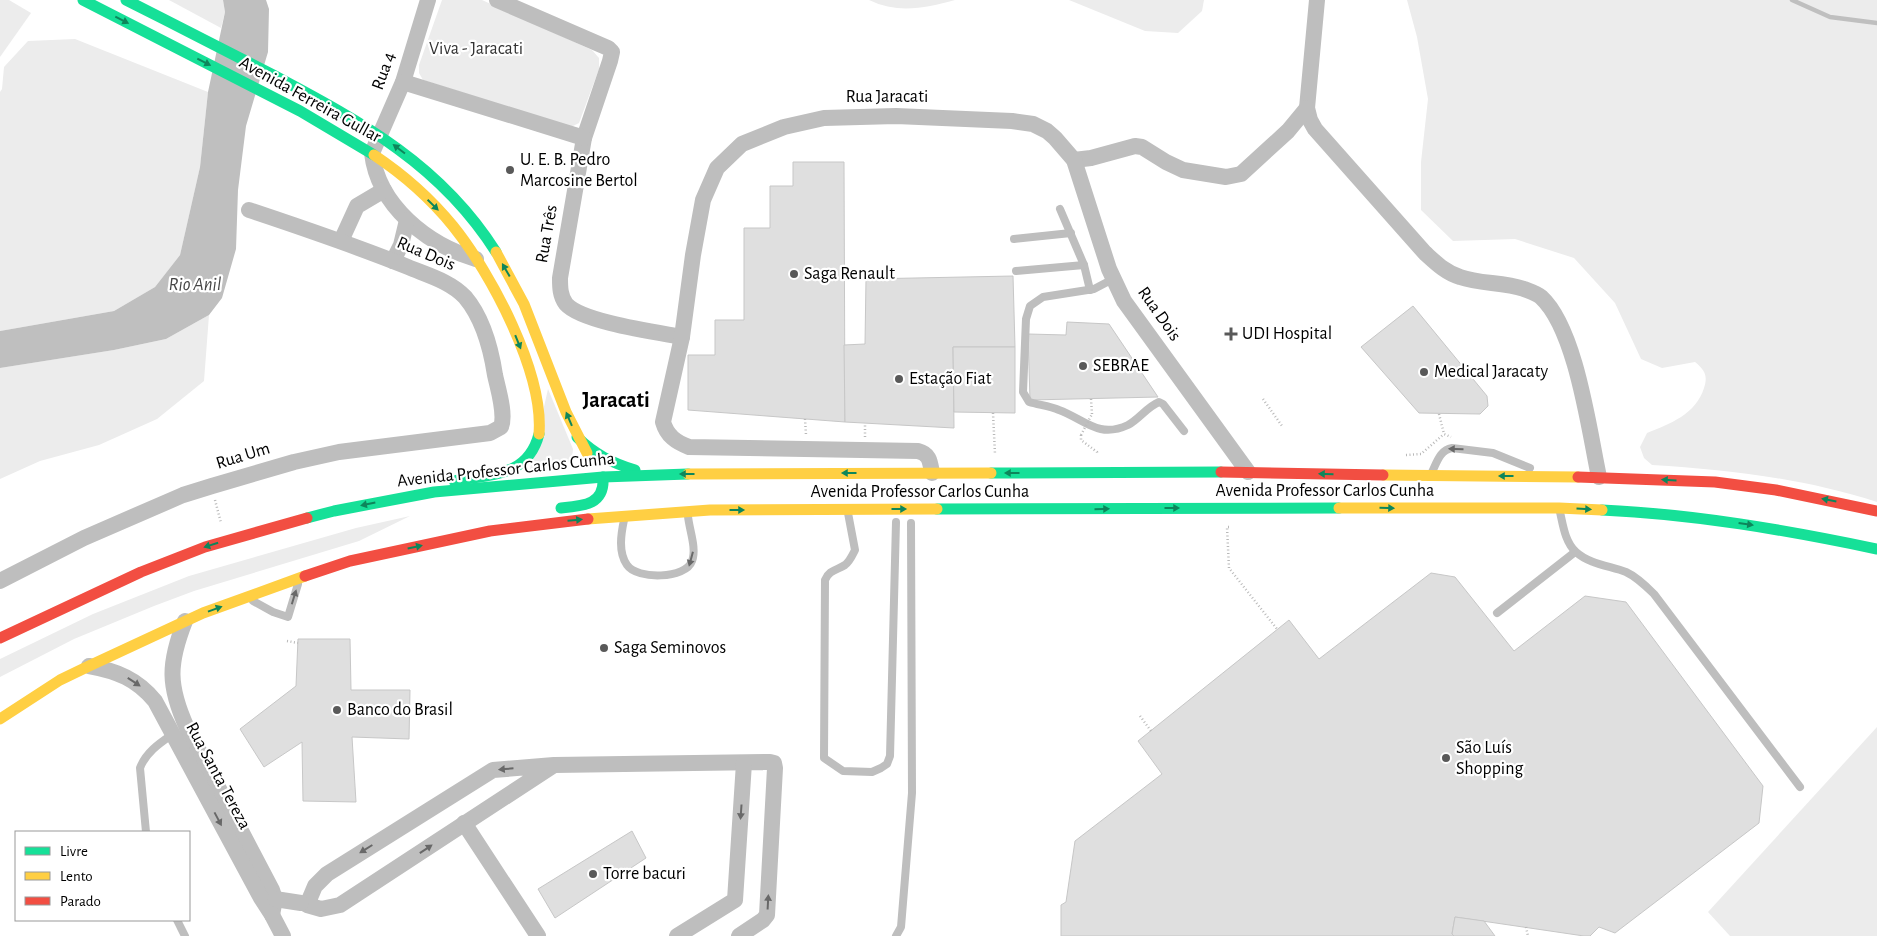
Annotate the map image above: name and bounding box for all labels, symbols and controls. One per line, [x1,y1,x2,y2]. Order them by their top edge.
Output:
one-way arrow [114,16,129,24]
park label: Viva - Jaracati [429,40,523,58]
street label: Rua 4 [369,49,399,92]
street label: Avenida Ferreira Gullar [236,54,384,147]
one-way arrow [197,58,211,66]
street label: Rua Jaracati [846,88,928,106]
one-way arrow [393,144,406,155]
place label: U. E. B. Pedro Marcosine Bertol [520,151,638,190]
marker: U. E. B. Pedro Marcosine Bertol [504,164,516,176]
one-way arrow [427,199,439,211]
street label: Rua Três [533,204,561,264]
street label: Rua Dois [394,234,458,274]
one-way arrow [502,263,511,277]
place label: Saga Renault [804,265,895,283]
marker: Saga Renault [788,268,800,280]
water label: Rio Anil [169,275,222,294]
street label: Rua Dois [1134,284,1184,344]
place label: UDI Hospital [1242,325,1332,343]
marker: UDI Hospital [1224,327,1238,341]
one-way arrow [514,335,522,350]
place label: SEBRAE [1093,357,1149,375]
marker: SEBRAE [1077,360,1089,372]
place label: Medical Jaracaty [1434,363,1548,381]
marker: Medical Jaracaty [1418,366,1430,378]
place label: Estação Fiat [909,370,992,388]
marker: Estação Fiat [893,373,905,385]
district label: Jaracati [582,389,650,411]
one-way arrow [565,412,573,427]
street label: Rua Um [214,439,272,473]
one-way arrow [1448,445,1464,453]
street label: Avenida Professor Carlos Cunha [396,450,616,490]
one-way arrow [841,469,857,477]
one-way arrow [1003,469,1019,477]
one-way arrow [678,470,694,478]
one-way arrow [1318,470,1334,478]
one-way arrow [1498,472,1514,480]
one-way arrow [1660,476,1676,484]
street label: Avenida Professor Carlos Cunha [1216,482,1434,500]
street label: Avenida Professor Carlos Cunha [811,483,1029,501]
one-way arrow [1821,496,1837,504]
one-way arrow [361,500,376,508]
one-way arrow [1164,504,1180,512]
one-way arrow [729,505,745,513]
one-way arrow [892,505,908,513]
one-way arrow [1094,505,1110,513]
one-way arrow [1379,505,1395,513]
one-way arrow [1576,506,1592,514]
one-way arrow [567,516,583,524]
one-way arrow [1738,521,1754,529]
one-way arrow [204,542,219,549]
one-way arrow [407,543,422,551]
one-way arrow [687,551,695,567]
one-way arrow [291,590,298,605]
one-way arrow [208,605,223,613]
place label: Saga Seminovos [614,639,726,657]
marker: Saga Seminovos [598,642,610,654]
one-way arrow [128,677,141,687]
place label: Banco do Brasil [347,701,453,719]
marker: Banco do Brasil [331,704,343,716]
street label: Rua Santa Tereza [182,719,254,833]
place label: São Luís Shopping [1456,739,1523,778]
marker: São Luís Shopping [1440,752,1452,764]
one-way arrow [498,765,514,773]
one-way arrow [736,804,744,820]
one-way arrow [214,812,222,827]
legend [15,831,190,921]
text: Livre [60,844,88,859]
one-way arrow [419,844,432,854]
one-way arrow [360,845,373,854]
place label: Torre bacuri [603,865,686,883]
marker: Torre bacuri [587,868,599,880]
text: Lento [60,869,93,884]
text: Parado [60,894,101,909]
one-way arrow [764,894,772,910]

